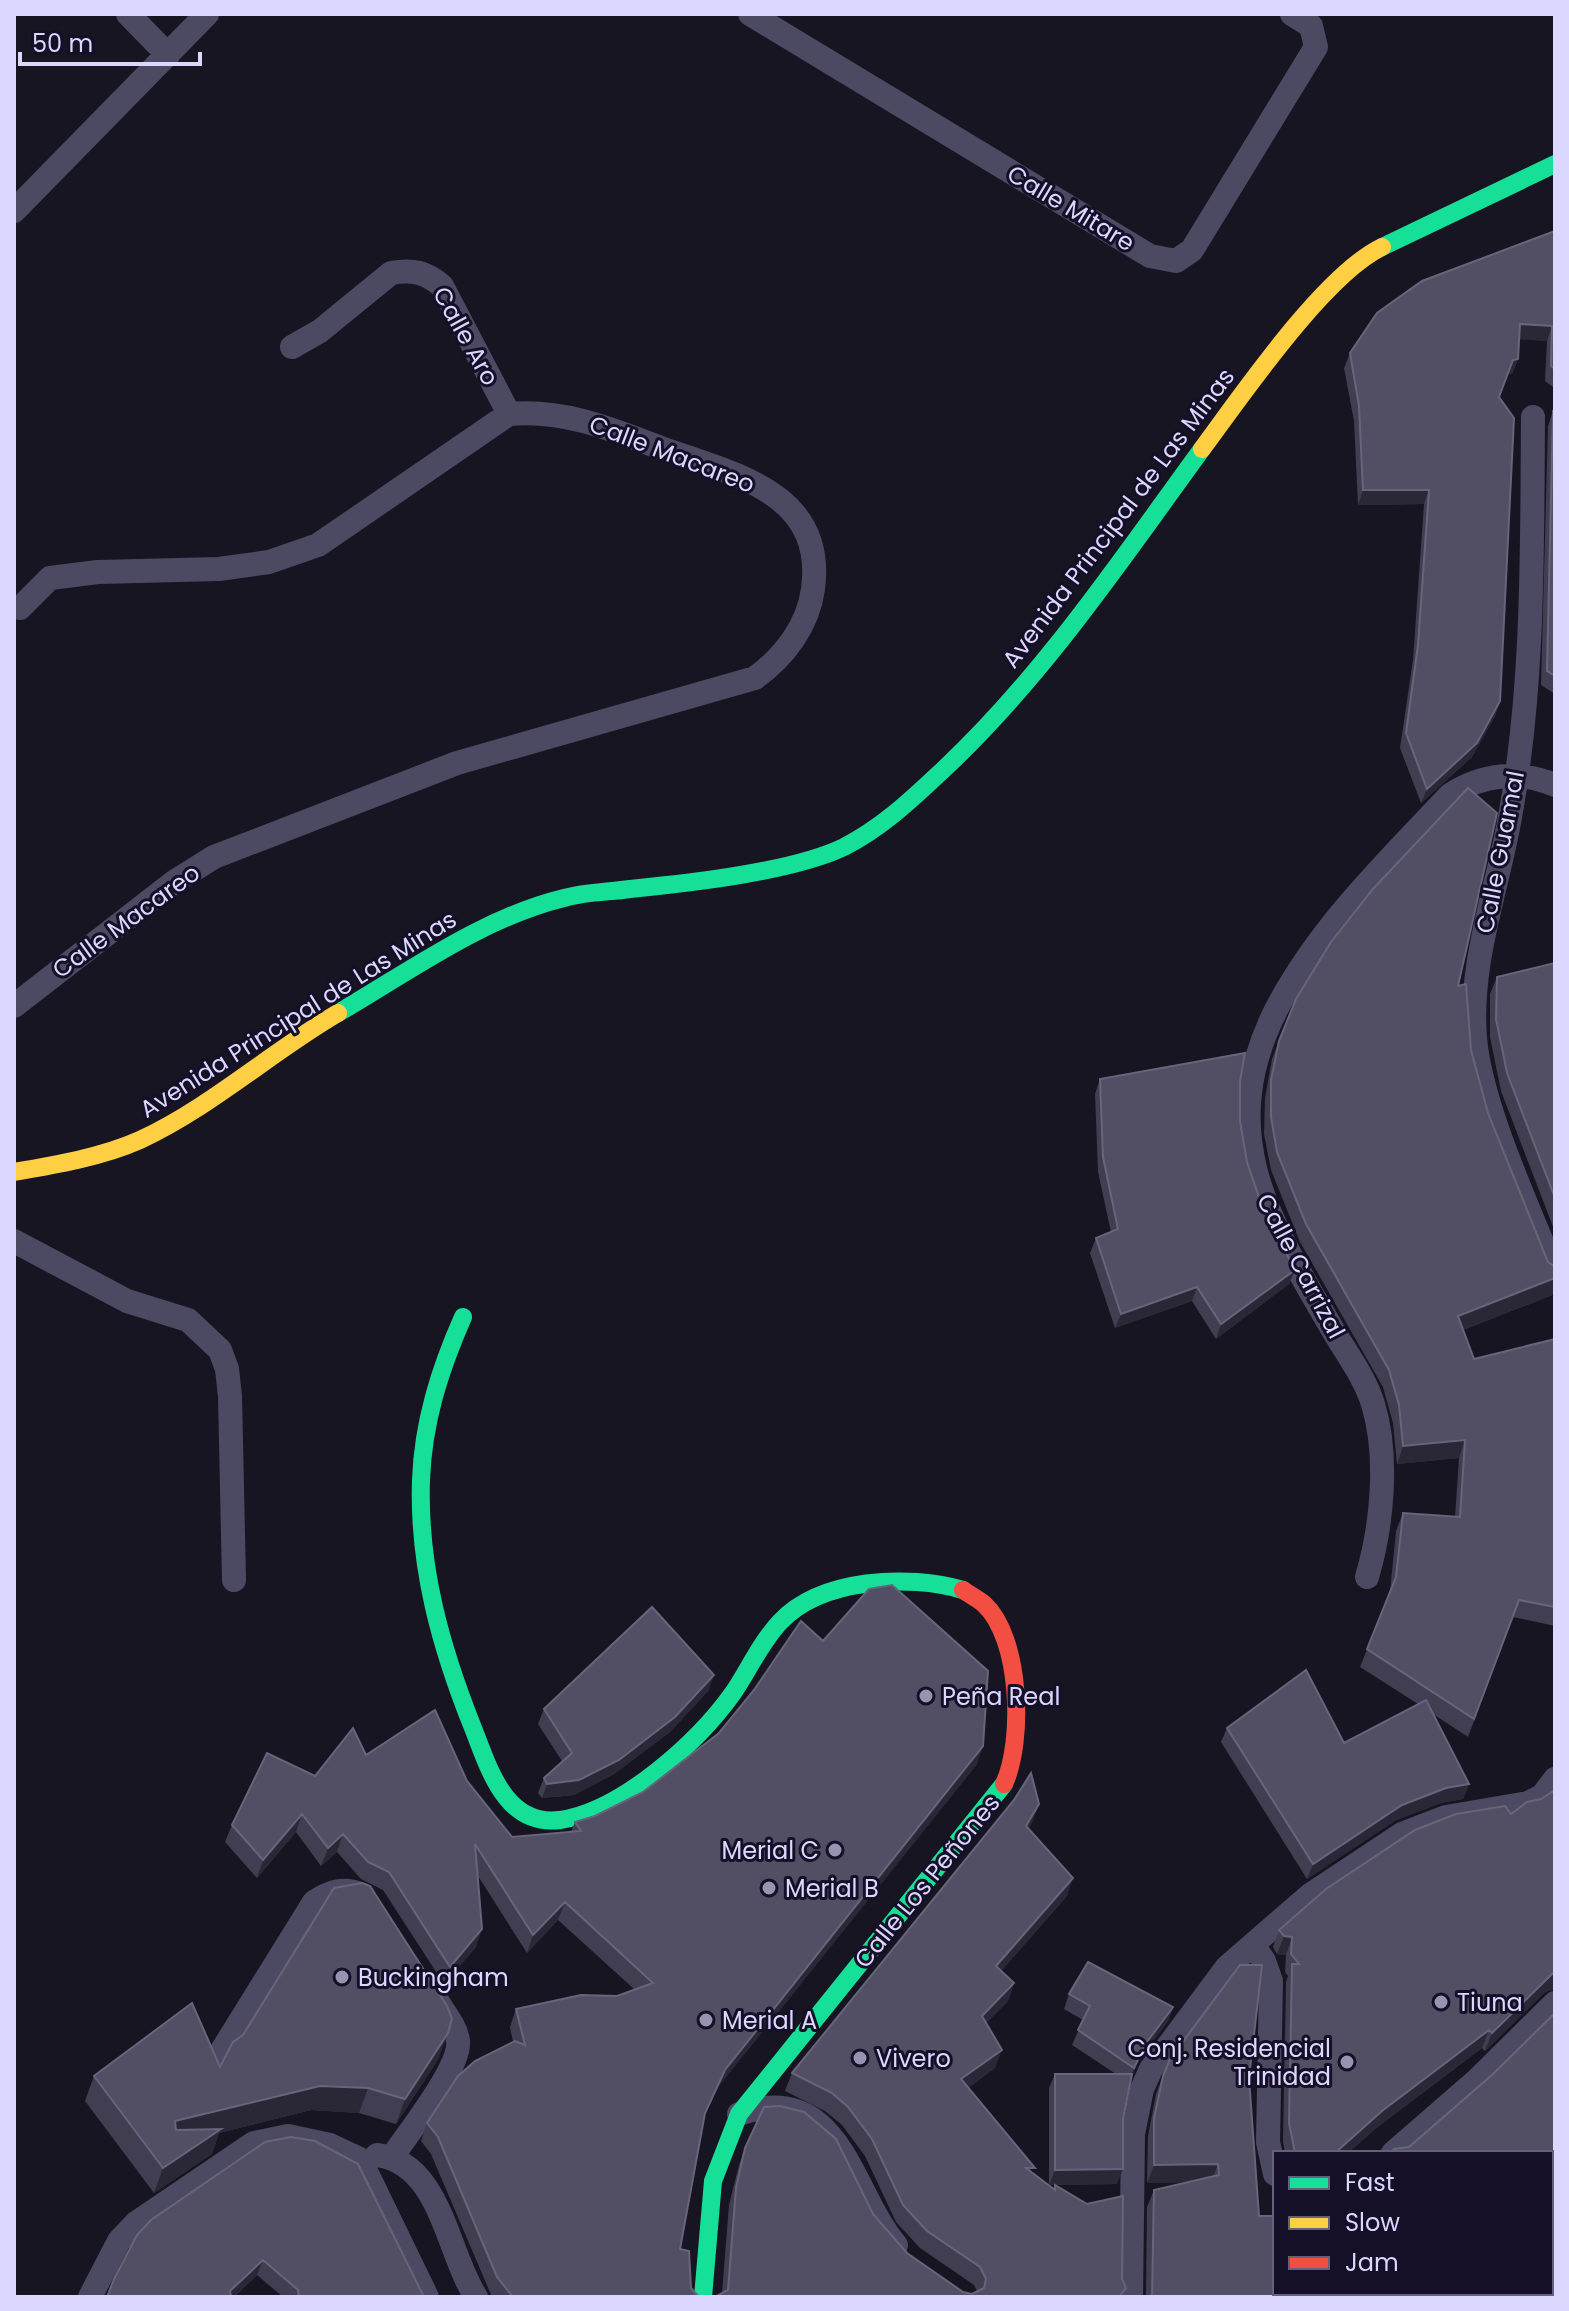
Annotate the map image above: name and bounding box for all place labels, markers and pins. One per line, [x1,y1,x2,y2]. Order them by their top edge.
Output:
place label: Peña Real [942,1680,1060,1713]
marker: Peña Real [917,1687,935,1705]
place label: Merial C [722,1834,819,1867]
marker: Merial C [826,1841,844,1859]
place label: Merial B [785,1872,879,1905]
marker: Merial B [760,1879,778,1897]
place label: Buckingham [358,1961,509,1994]
marker: Buckingham [333,1968,351,1986]
place label: Tiuna [1457,1986,1523,2019]
marker: Tiuna [1432,1993,1450,2011]
place label: Merial A [722,2004,817,2037]
marker: Merial A [697,2011,715,2029]
place label: Conj. Residencial Trinidad [1127,2032,1331,2093]
place label: Vivero [876,2042,951,2075]
marker: Vivero [851,2049,869,2067]
marker: Conj. Residencial Trinidad [1338,2053,1356,2071]

